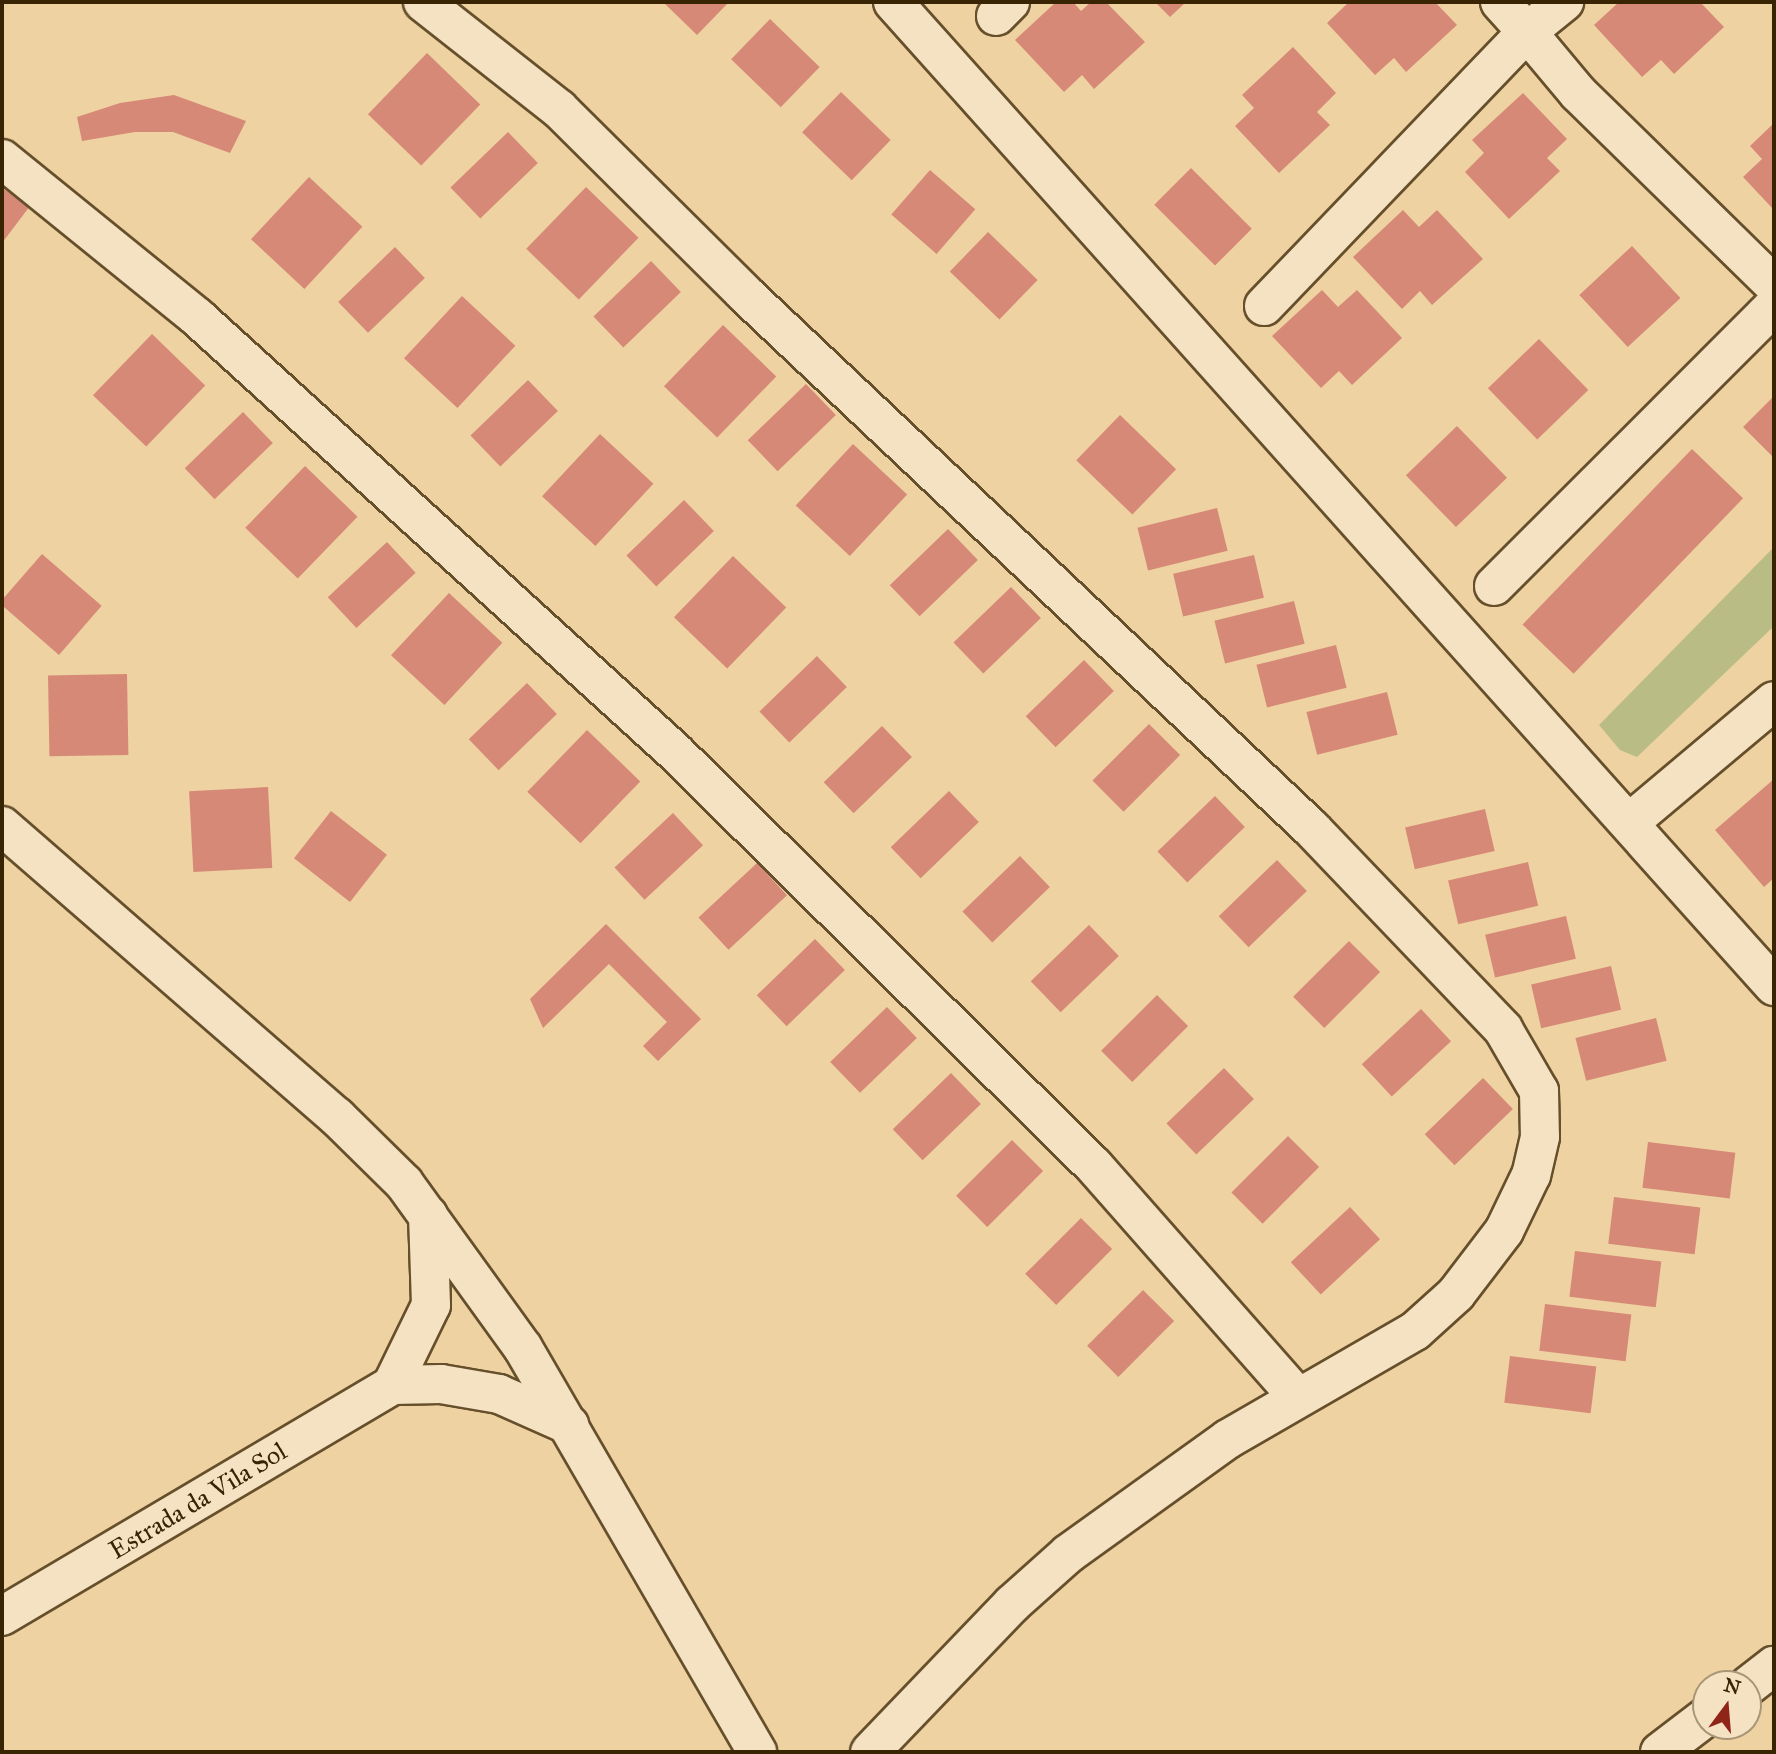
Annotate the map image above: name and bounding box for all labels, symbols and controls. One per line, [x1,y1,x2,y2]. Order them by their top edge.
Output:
street label: Estrada da Vila Sol [104,1436,292,1566]
north arrow [1692,1670,1762,1740]
text: N [1721,1673,1743,1700]

